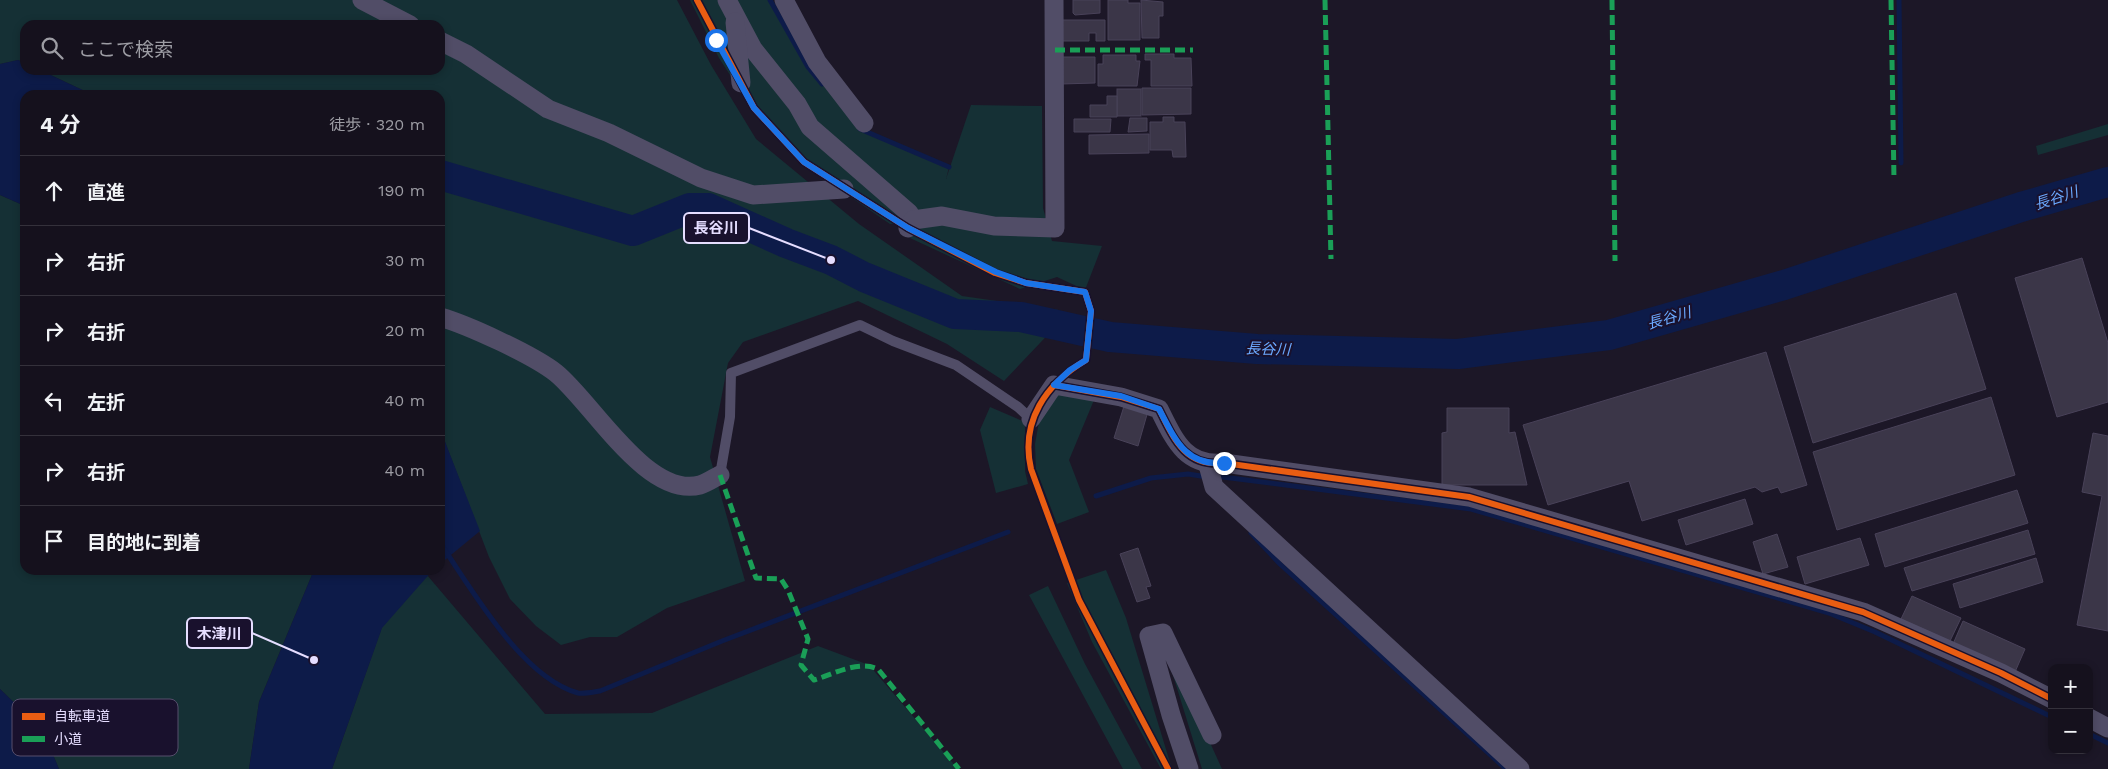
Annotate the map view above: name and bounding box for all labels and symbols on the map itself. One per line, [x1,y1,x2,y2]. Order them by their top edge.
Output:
route start [705,29,728,52]
water label: 長谷川 [2032,182,2082,214]
callout: 長谷川 [684,213,749,243]
text: 長谷川 [693,219,739,237]
water label: 長谷川 [1645,303,1695,333]
water label: 長谷川 [1245,339,1293,359]
route end [1213,452,1236,475]
callout: 木津川 [187,618,252,648]
text: 木津川 [196,625,242,643]
legend [12,699,178,756]
text: 自転車道 [54,708,110,724]
text: 小道 [54,731,82,747]

